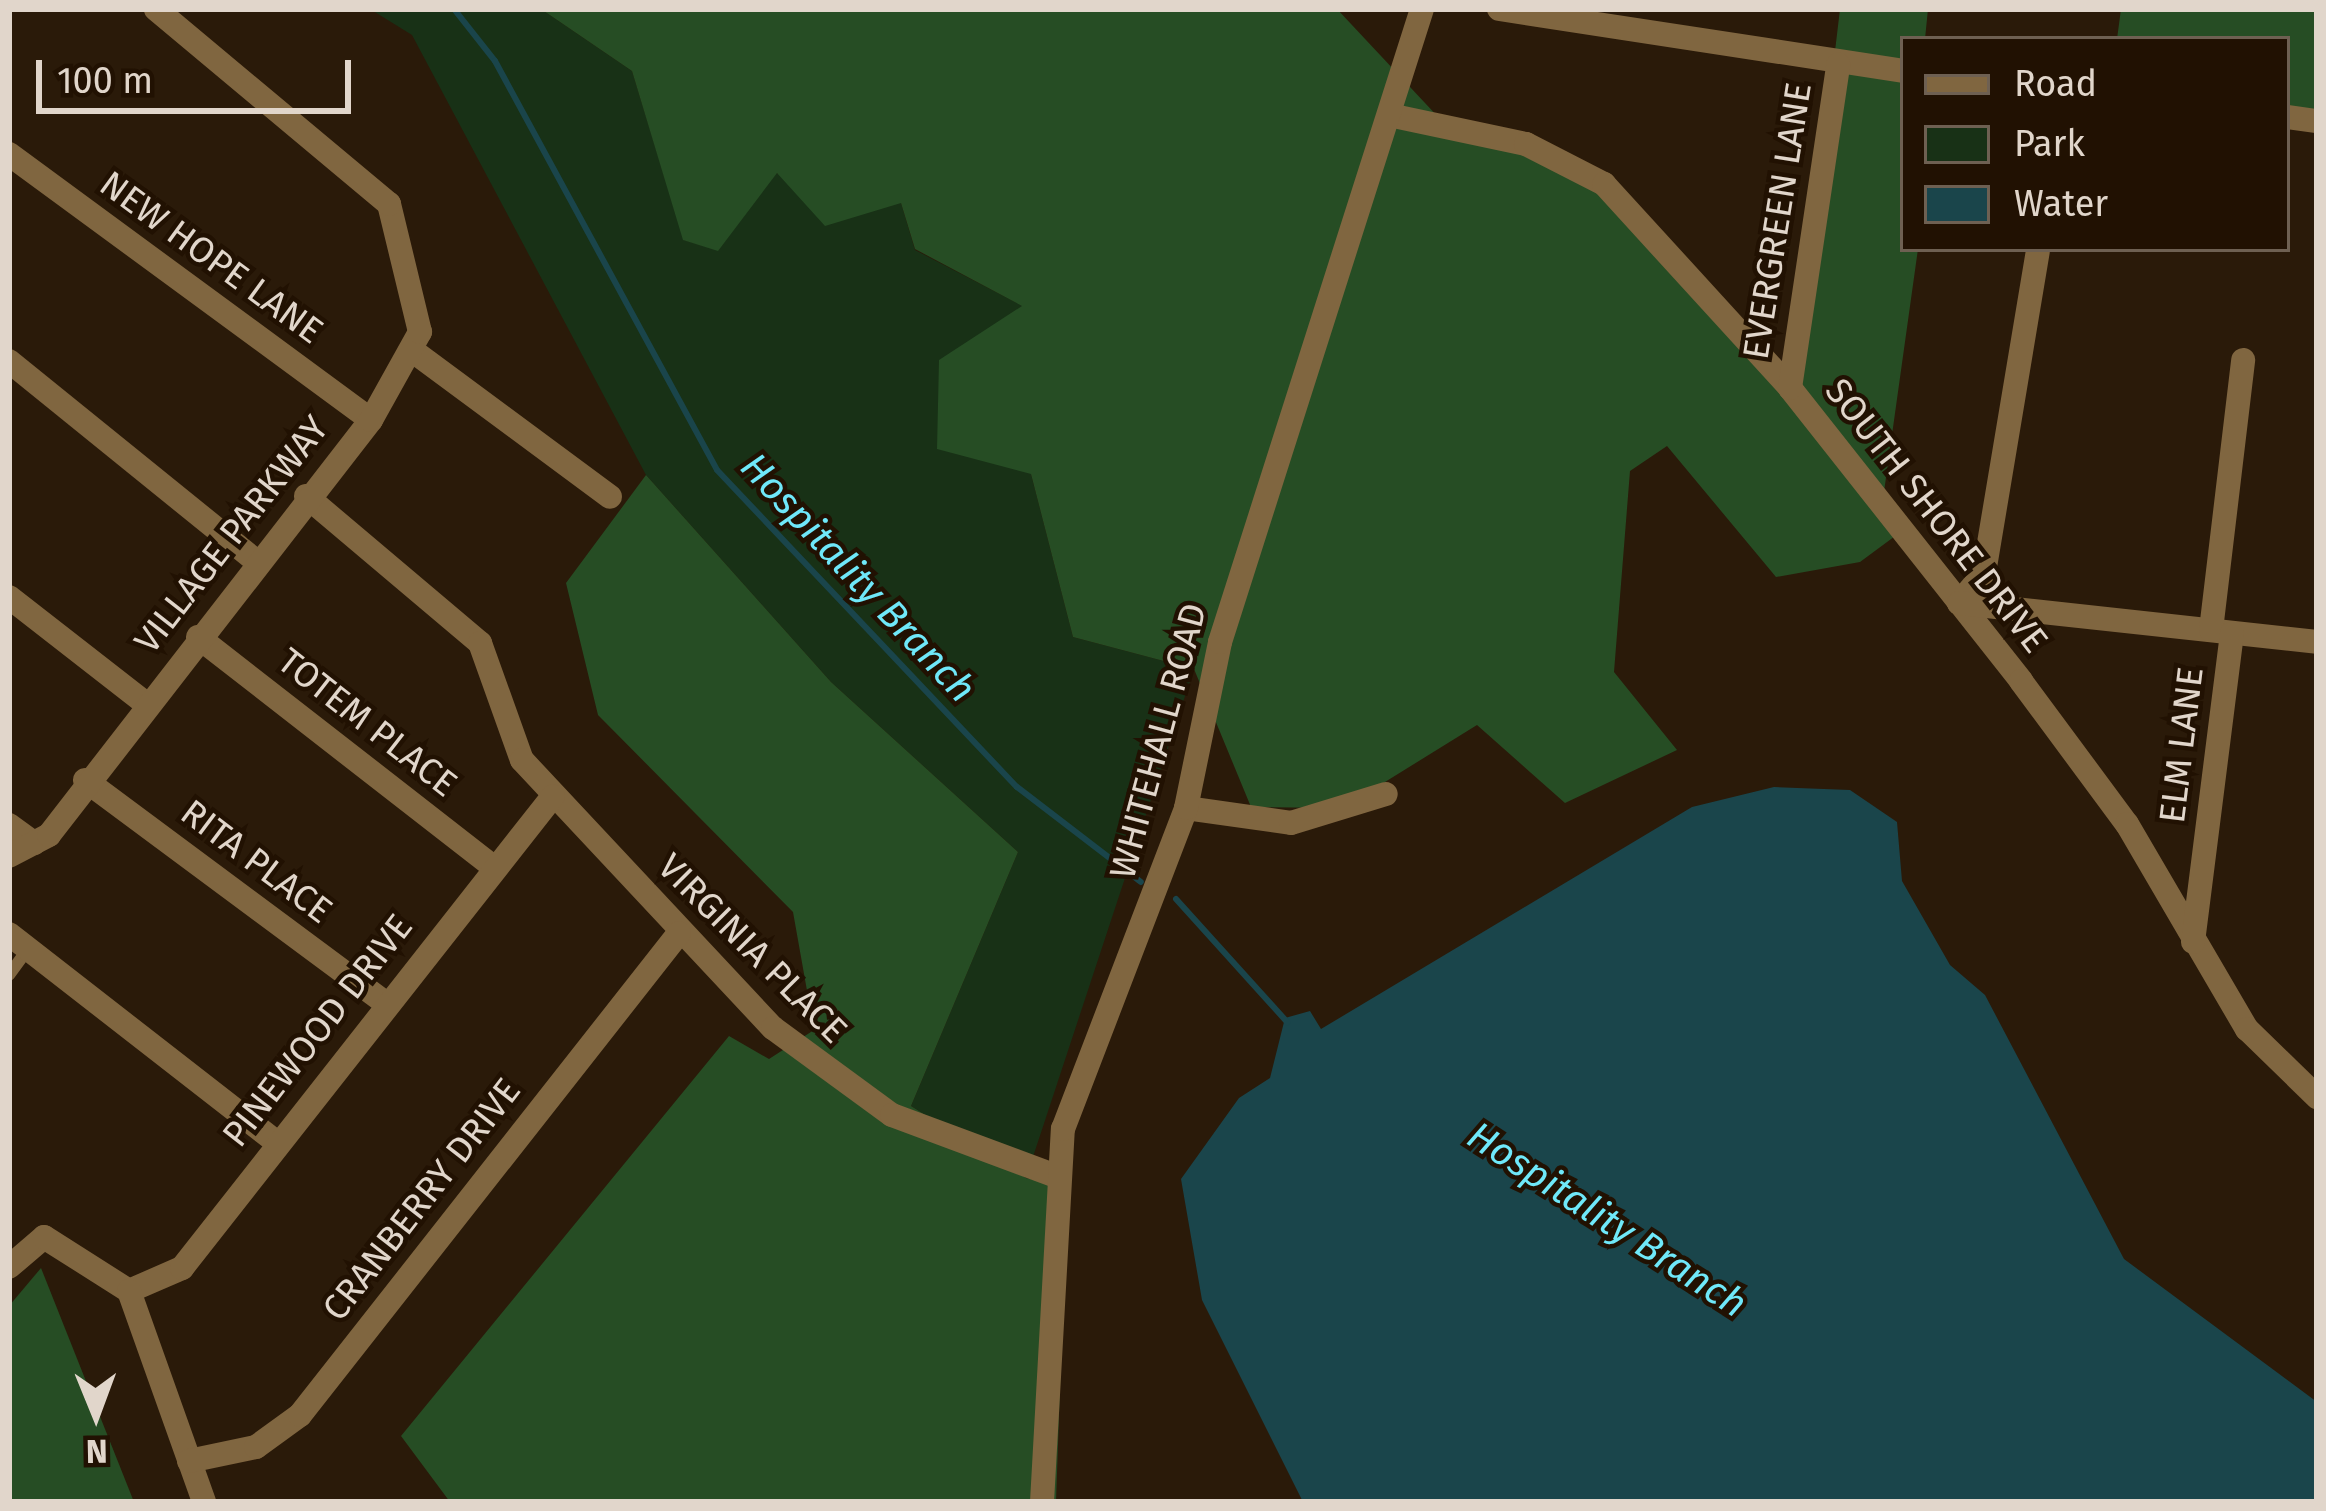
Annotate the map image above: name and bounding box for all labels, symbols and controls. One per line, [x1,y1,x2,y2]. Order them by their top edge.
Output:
scale bar [42,36,357,110]
legend [1900,36,2290,252]
text: 100 m [57,59,153,103]
text: Road [2014,62,2097,106]
street label: EVERGREEN LANE [1735,80,1821,362]
text: Park [2014,122,2085,166]
street label: NEW HOPE LANE [91,163,331,353]
text: Water [2014,182,2108,226]
street label: SOUTH SHORE DRIVE [1816,371,2056,661]
street label: VILLAGE PARKWAY [126,408,338,662]
water label: Hospitality Branch [731,444,985,712]
street label: WHITEHALL ROAD [1102,599,1216,883]
street label: TOTEM PLACE [269,640,465,806]
street label: ELM LANE [2151,665,2213,825]
street label: RITA PLACE [172,791,340,933]
street label: VIRGINIA PLACE [649,846,855,1052]
street label: PINEWOOD DRIVE [214,906,422,1156]
street label: CRANBERRY DRIVE [314,1070,530,1330]
water label: Hospitality Branch [1459,1112,1755,1328]
north arrow [36,1355,156,1475]
text: N [85,1431,108,1471]

